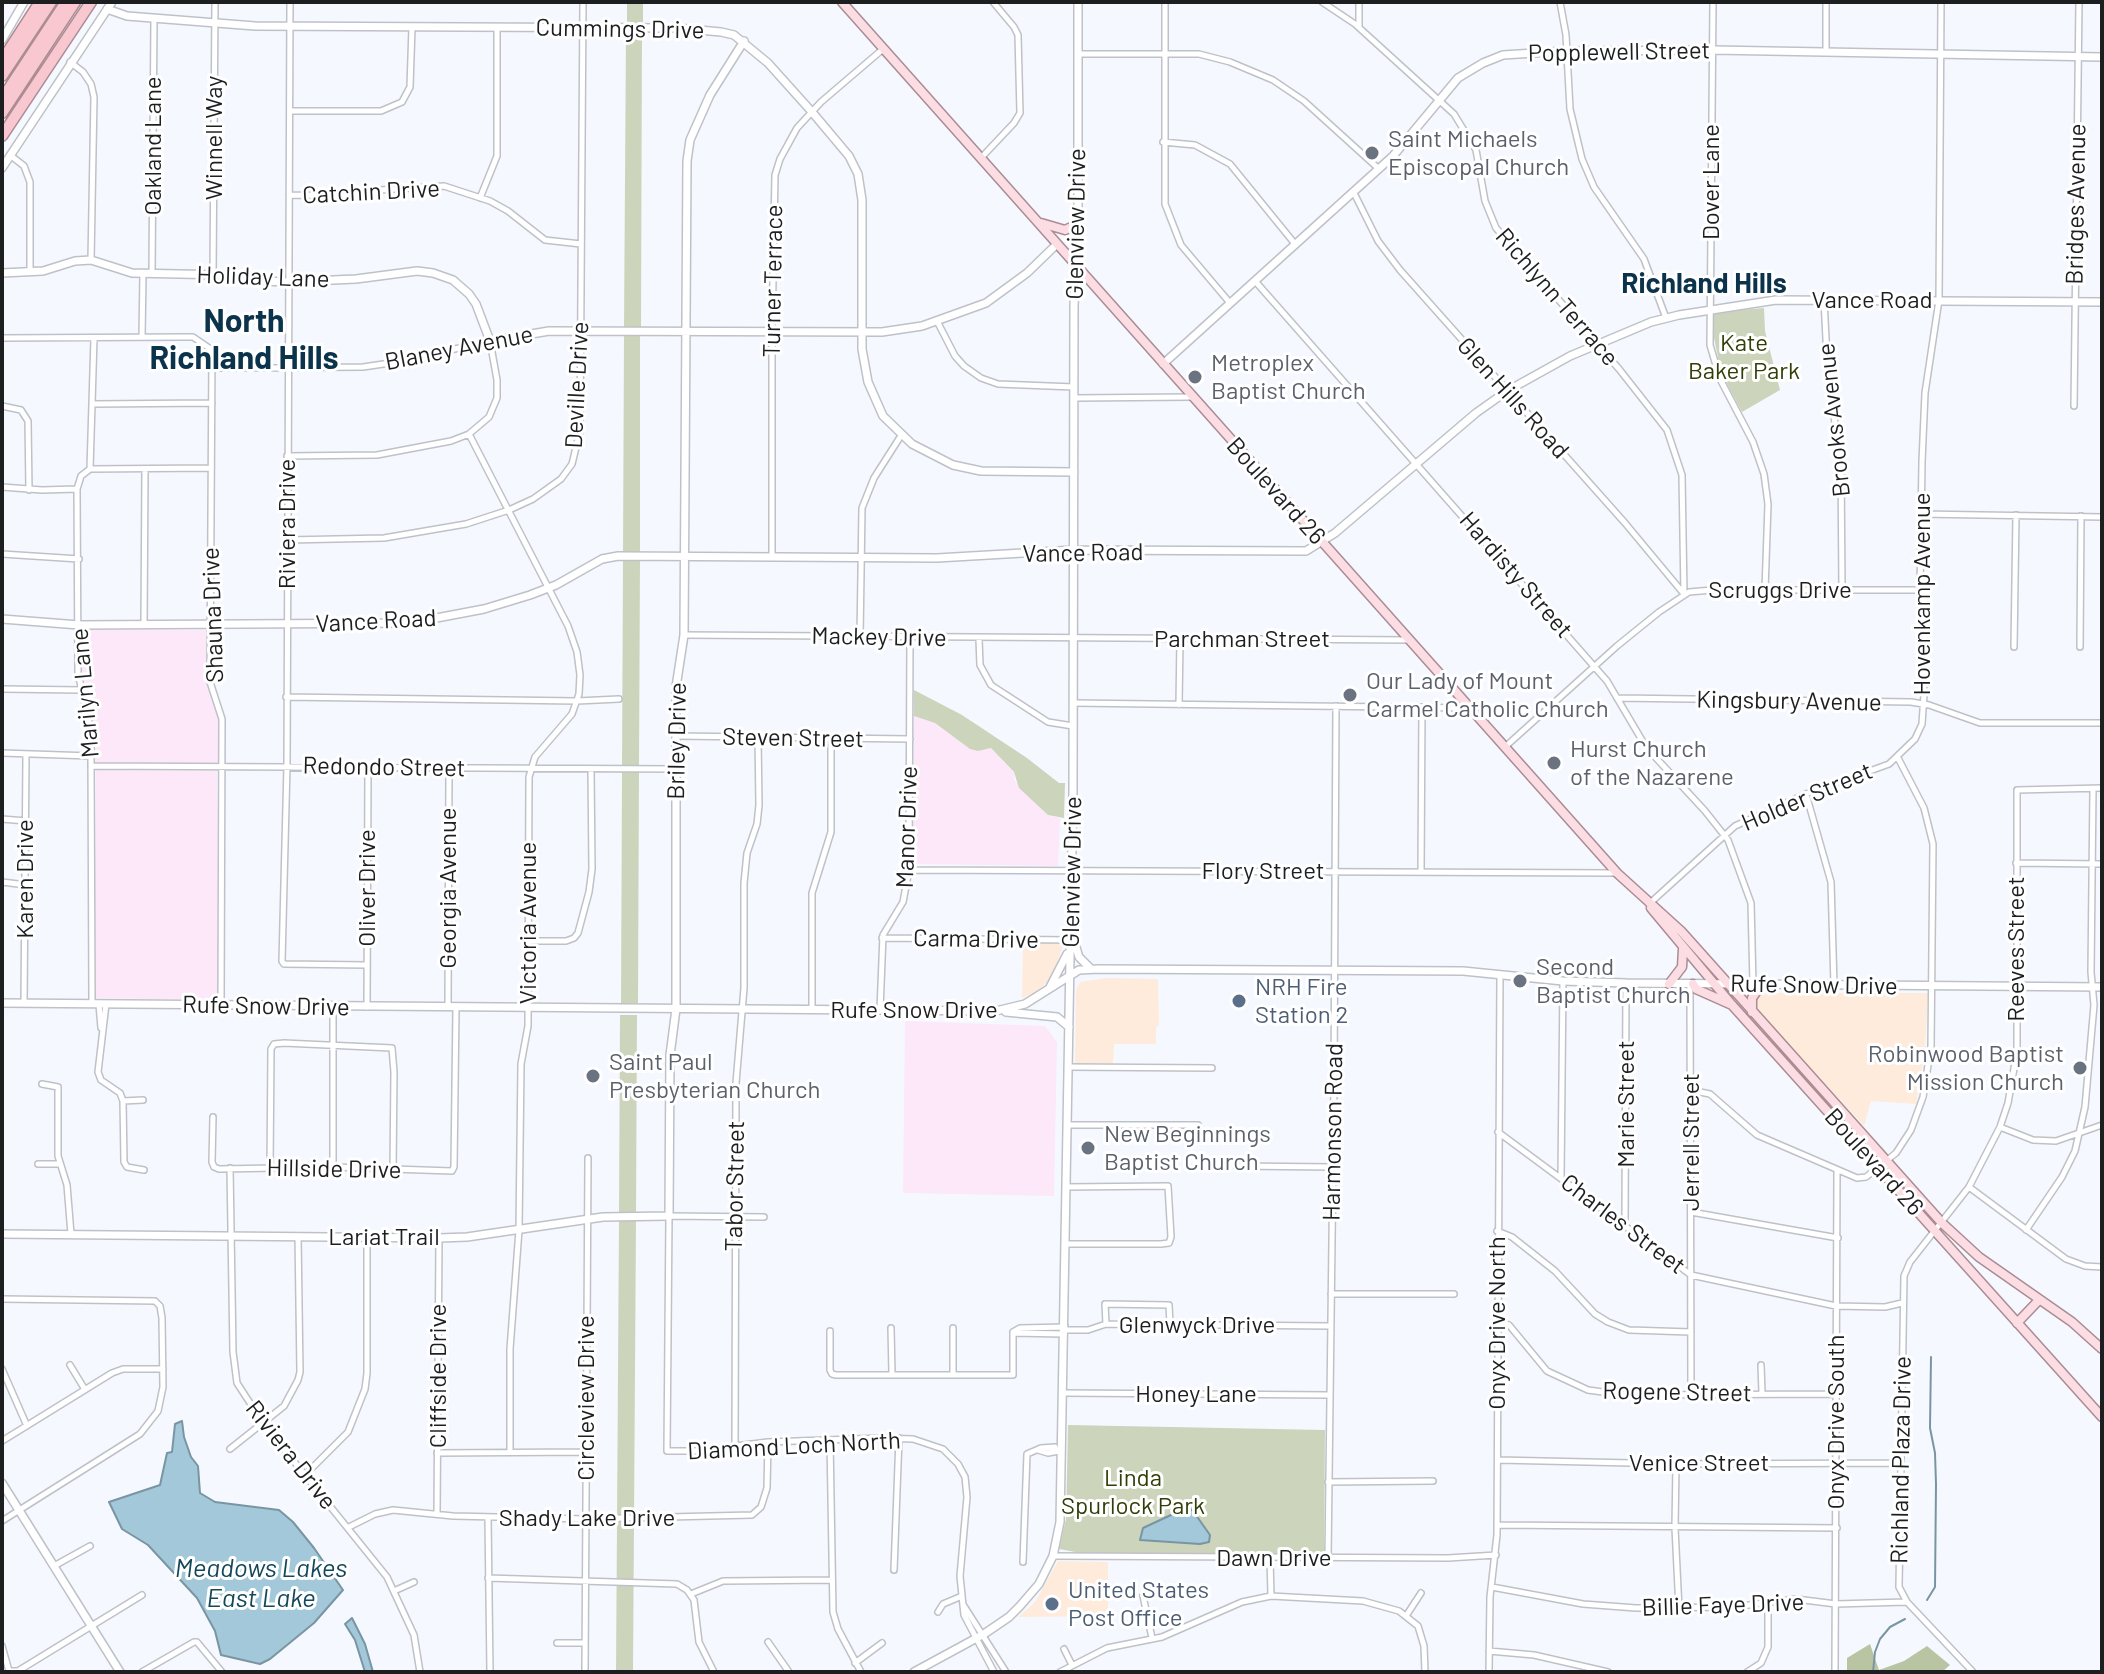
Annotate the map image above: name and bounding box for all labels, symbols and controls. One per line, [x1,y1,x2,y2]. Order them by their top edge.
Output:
street label: Cummings Drive [535,13,705,45]
street label: Popplewell Street [1528,36,1710,68]
street label: Winnell Way [200,76,228,200]
street label: Oakland Lane [139,77,167,215]
street label: Bridges Avenue [2060,123,2092,285]
street label: Dover Lane [1697,124,1725,240]
place label: Saint Michaels Episcopal Church [1388,125,1569,181]
marker: Saint Michaels Episcopal Church [1363,144,1381,162]
street label: Glenview Drive [1060,148,1092,300]
street label: Catchin Drive [301,174,441,210]
street label: Turner Terrace [757,204,789,358]
street label: Richlynn Terrace [1489,222,1625,372]
street label: Holiday Lane [196,260,330,294]
district label: Richland Hills [1621,267,1787,301]
street label: Vance Road [1811,286,1933,314]
district label: North Richland Hills [149,302,339,377]
street label: Blaney Avenue [383,320,535,376]
street label: Deville Drive [559,321,595,449]
park label: Kate Baker Park [1688,329,1800,385]
street label: Glen Hills Road [1451,332,1575,464]
street label: Brooks Avenue [1812,342,1856,498]
place label: Metroplex Baptist Church [1211,349,1366,405]
marker: Metroplex Baptist Church [1186,368,1204,386]
street label: Boulevard 26 [1220,432,1332,550]
street label: Riviera Drive [273,459,301,589]
street label: Hovenkamp Avenue [1908,492,1936,696]
street label: Hardisty Street [1453,506,1579,644]
street label: Vance Road [1022,538,1144,568]
street label: Shauna Drive [196,547,230,683]
street label: Scruggs Drive [1708,576,1852,604]
street label: Vance Road [315,603,437,639]
street label: Mackey Drive [811,621,947,653]
street label: Parchman Street [1154,625,1330,653]
street label: Marilyn Lane [65,627,105,759]
place label: Our Lady of Mount Carmel Catholic Church [1366,667,1609,723]
street label: Briley Drive [662,682,692,800]
street label: Kingsbury Avenue [1696,685,1882,717]
marker: Our Lady of Mount Carmel Catholic Church [1341,686,1359,704]
street label: Steven Street [722,722,864,754]
place label: Hurst Church of the Nazarene [1570,735,1734,791]
street label: Redondo Street [302,751,466,783]
marker: Hurst Church of the Nazarene [1545,754,1563,772]
street label: Holder Street [1737,757,1877,837]
street label: Manor Drive [890,765,924,889]
street label: Glenview Drive [1056,796,1088,948]
street label: Georgia Avenue [434,807,462,969]
street label: Karen Drive [11,819,39,939]
street label: Oliver Drive [353,829,381,947]
street label: Victoria Avenue [514,842,542,1004]
street label: Flory Street [1201,857,1325,885]
street label: Reeves Street [2002,876,2030,1022]
street label: Carma Drive [913,924,1039,954]
place label: Second Baptist Church [1536,953,1691,1009]
street label: Rufe Snow Drive [1730,969,1898,1001]
marker: Second Baptist Church [1511,972,1529,990]
place label: NRH Fire Station 2 [1255,973,1348,1029]
street label: Rufe Snow Drive [182,990,350,1022]
marker: NRH Fire Station 2 [1230,992,1248,1010]
street label: Rufe Snow Drive [830,996,998,1024]
street label: Marie Street [1612,1040,1640,1168]
place label: Robinwood Baptist Mission Church [1868,1040,2064,1096]
street label: Harmonson Road [1317,1043,1349,1221]
place label: Saint Paul Presbyterian Church [609,1048,820,1104]
marker: Robinwood Baptist Mission Church [2071,1059,2089,1077]
marker: Saint Paul Presbyterian Church [584,1067,602,1085]
street label: Jerrell Street [1677,1073,1705,1211]
street label: Boulevard 26 [1818,1103,1930,1221]
street label: Tabor Street [719,1120,751,1252]
place label: New Beginnings Baptist Church [1104,1120,1271,1176]
marker: New Beginnings Baptist Church [1079,1139,1097,1157]
street label: Hillside Drive [266,1153,402,1185]
street label: Charles Street [1555,1168,1691,1280]
street label: Lariat Trail [328,1223,440,1251]
street label: Onyx Drive North [1483,1236,1511,1410]
street label: Cliffside Drive [424,1304,452,1448]
street label: Glenwyck Drive [1119,1311,1275,1339]
street label: Circleview Drive [572,1315,600,1481]
street label: Onyx Drive South [1822,1335,1850,1509]
street label: Richland Plaza Drive [1885,1356,1917,1564]
street label: Rogene Street [1602,1376,1752,1408]
street label: Honey Lane [1135,1380,1257,1408]
street label: Riviera Drive [240,1395,342,1515]
street label: Diamond Loch North [687,1426,901,1466]
street label: Venice Street [1629,1449,1769,1477]
park label: Linda Spurlock Park [1061,1464,1205,1520]
street label: Shady Lake Drive [499,1504,675,1532]
street label: Dawn Drive [1216,1544,1332,1572]
water label: Meadows Lakes East Lake [175,1552,347,1614]
place label: United States Post Office [1068,1576,1209,1632]
street label: Billie Faye Drive [1641,1588,1805,1622]
marker: United States Post Office [1043,1595,1061,1613]

